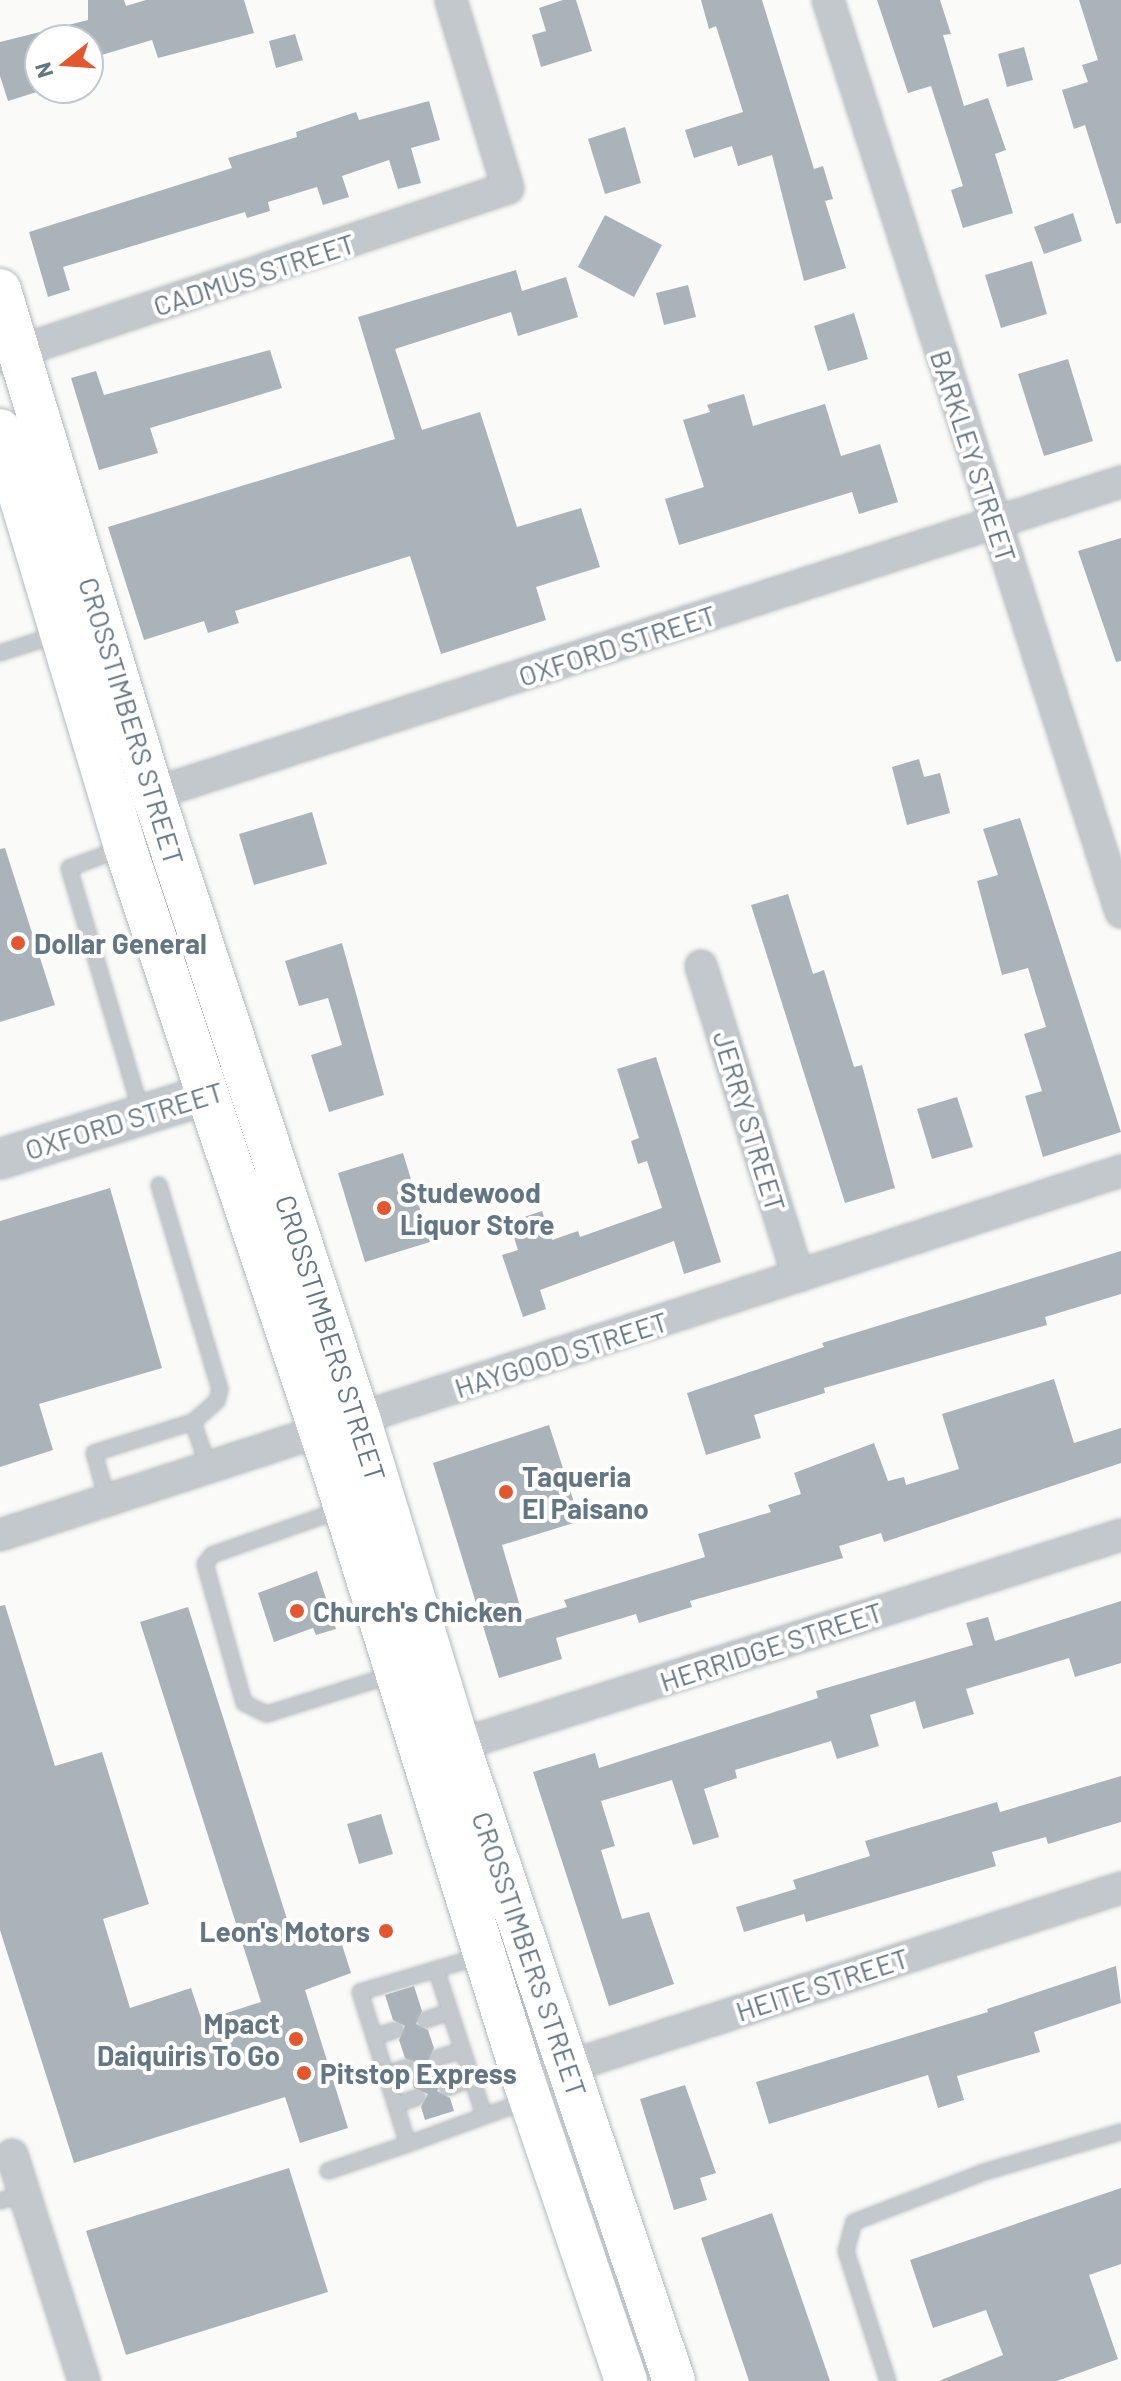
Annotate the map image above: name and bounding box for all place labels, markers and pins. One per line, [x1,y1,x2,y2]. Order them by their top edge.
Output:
place label: Dollar General [34,926,207,960]
marker: Dollar General [9,934,27,952]
place label: Studewood Liquor Store [400,1175,555,1241]
marker: Studewood Liquor Store [375,1199,393,1217]
place label: Taqueria El Paisano [522,1459,649,1525]
marker: Taqueria El Paisano [497,1483,515,1501]
place label: Church's Chicken [313,1594,523,1628]
marker: Church's Chicken [288,1602,306,1620]
place label: Leon's Motors [199,1914,370,1948]
marker: Leon's Motors [377,1922,395,1940]
place label: Mpact Daiquiris To Go [97,2006,280,2072]
marker: Mpact Daiquiris To Go [287,2030,305,2048]
place label: Pitstop Express [320,2056,517,2090]
marker: Pitstop Express [295,2064,313,2082]

